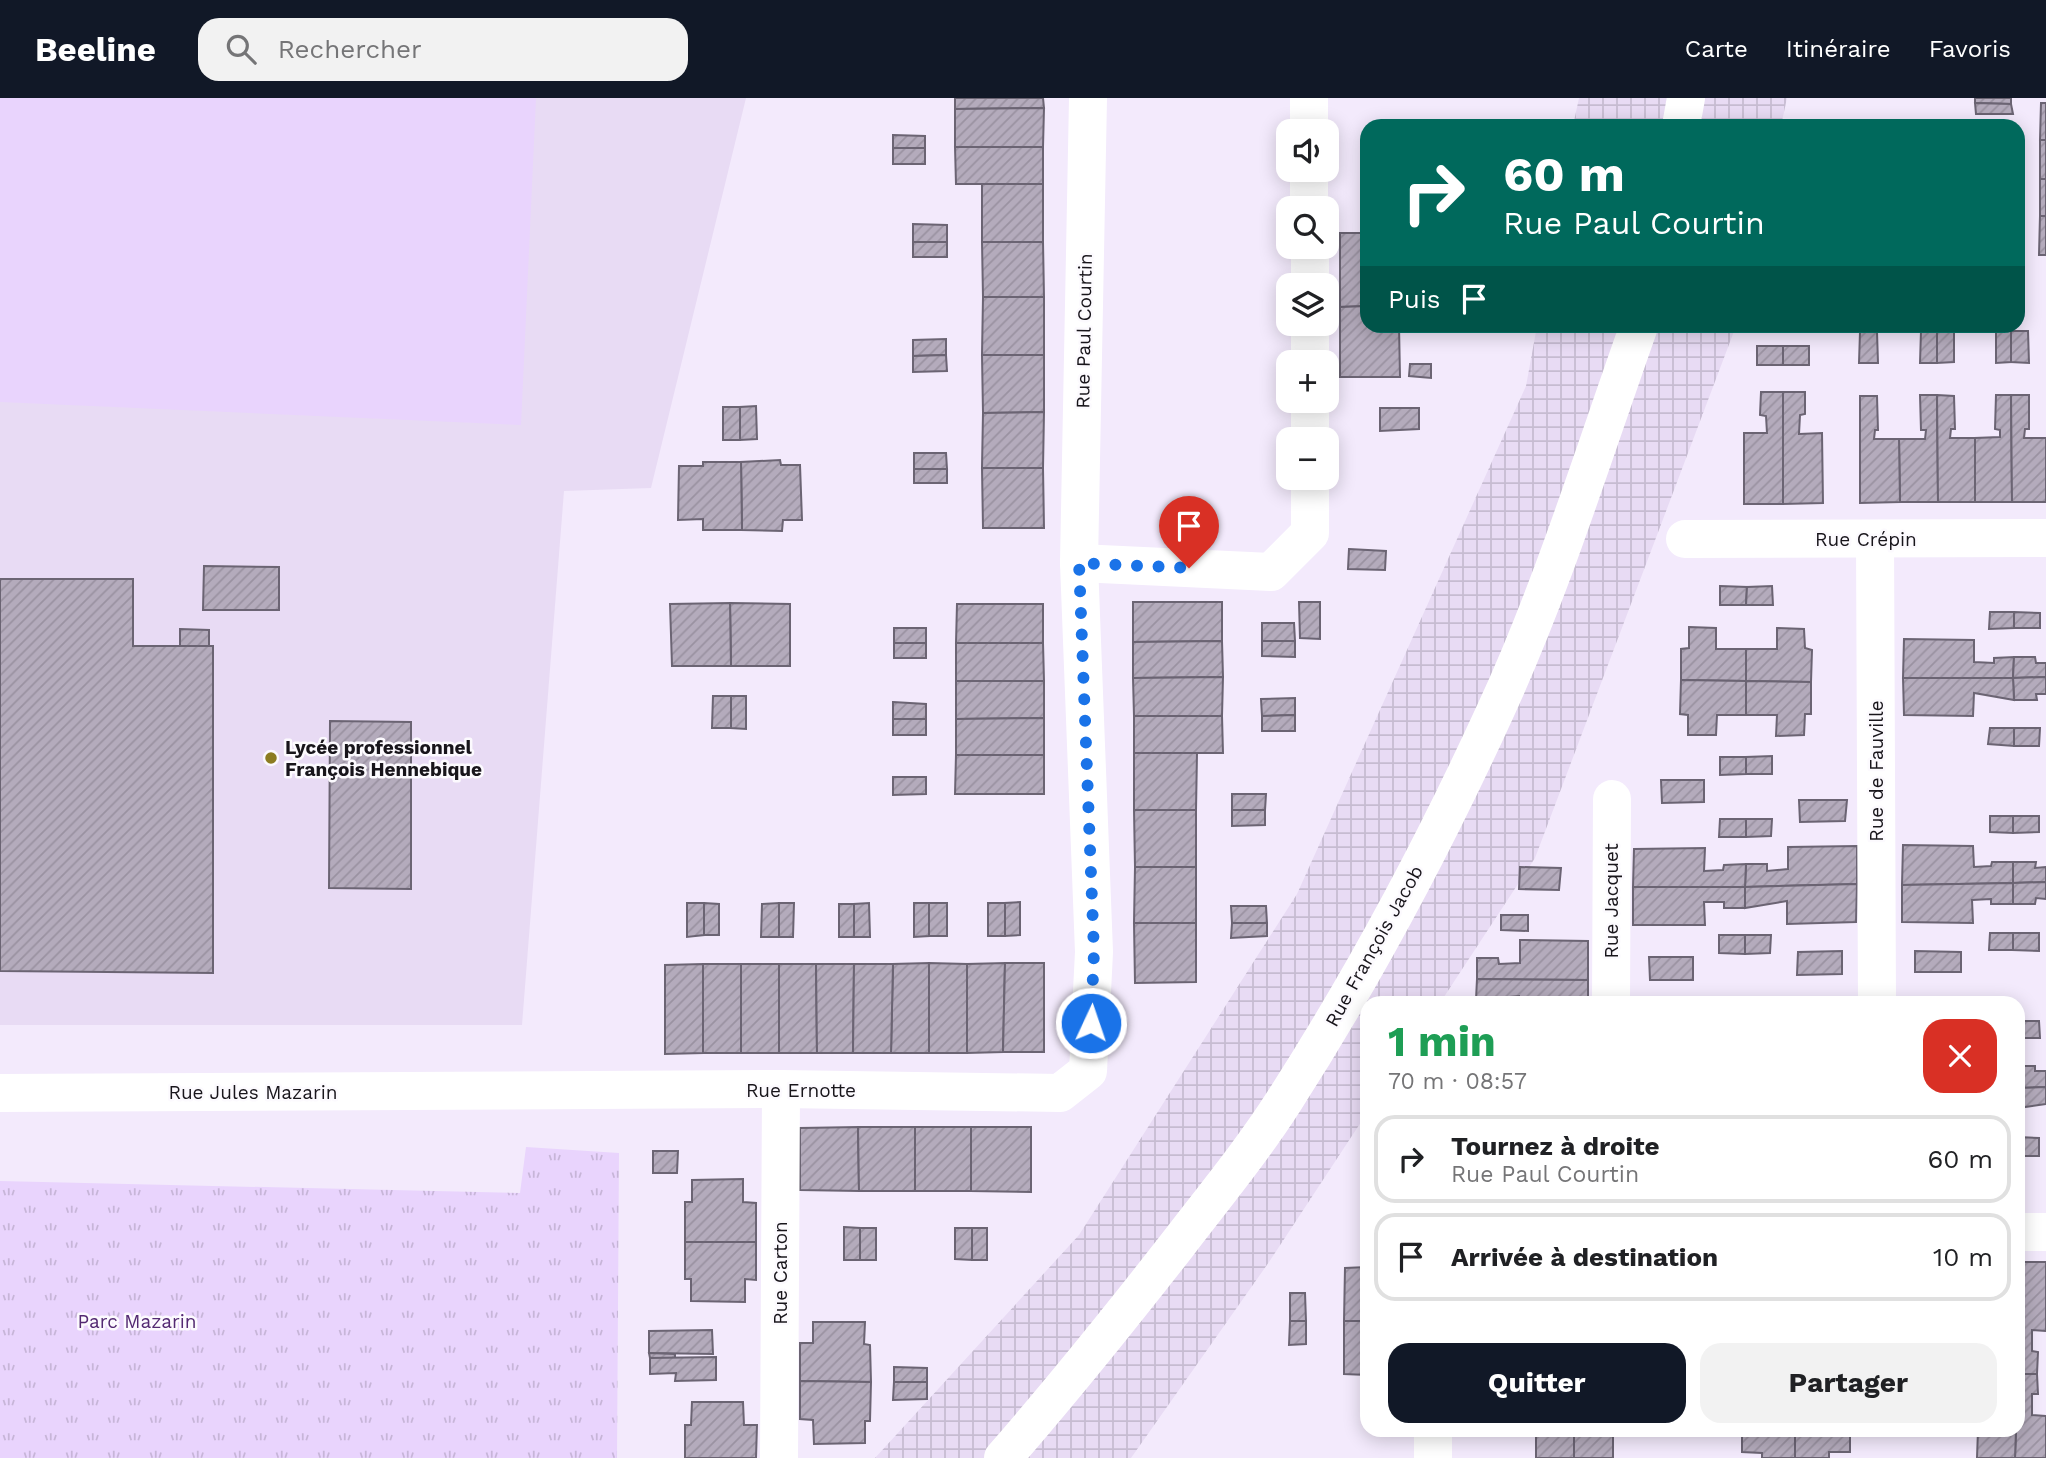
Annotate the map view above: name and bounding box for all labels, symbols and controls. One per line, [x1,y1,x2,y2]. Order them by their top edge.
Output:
search box [198,18,688,81]
text: Beeline [35,30,156,69]
icon: search [222,30,260,68]
text: Rechercher [278,34,422,64]
text: Carte [1685,35,1748,63]
text: Itinéraire [1786,35,1891,63]
text: Favoris [1929,35,2011,63]
map controls [1276,119,1339,490]
button: sound [1276,119,1339,182]
text: 60 m [1503,145,1625,203]
icon: right [1388,147,1479,238]
button: search [1276,196,1339,259]
text: Rue Paul Courtin [1503,204,1765,242]
street label: Rue Paul Courtin [1071,253,1097,409]
button: layers [1276,273,1339,336]
icon: arrive [1455,280,1493,318]
text: Puis [1388,284,1441,314]
button: + [1276,350,1339,413]
button: − [1276,427,1339,490]
pin [1159,496,1219,568]
icon: arrive [1170,507,1208,545]
street label: Rue Crépin [1815,528,1917,551]
street label: Rue de Fauville [1865,700,1888,842]
place label: Lycée professionnel François Hennebique [285,736,482,781]
marker: Lycée professionnel François Hennebique [263,750,279,766]
street label: Rue Jacquet [1600,843,1623,959]
street label: Rue François Jacob [1320,861,1428,1031]
position arrow [1054,986,1128,1060]
text: 1 min [1388,1017,1496,1066]
button: close [1923,1019,1997,1093]
text: 70 m · 08:57 [1388,1068,1527,1095]
street label: Rue Ernotte [746,1079,856,1102]
street label: Rue Jules Mazarin [168,1081,338,1104]
text: Tournez à droite [1451,1131,1660,1161]
icon: right [1392,1140,1430,1178]
text: 60 m [1927,1144,1993,1174]
text: Rue Paul Courtin [1451,1161,1639,1188]
street label: Rue Carton [769,1221,792,1325]
icon: arrive [1392,1238,1430,1276]
text: Arrivée à destination [1451,1242,1718,1272]
text: 10 m [1933,1242,1993,1272]
park label: Parc Mazarin [77,1310,197,1333]
button: Quitter [1388,1343,1686,1423]
button: Partager [1700,1343,1997,1423]

